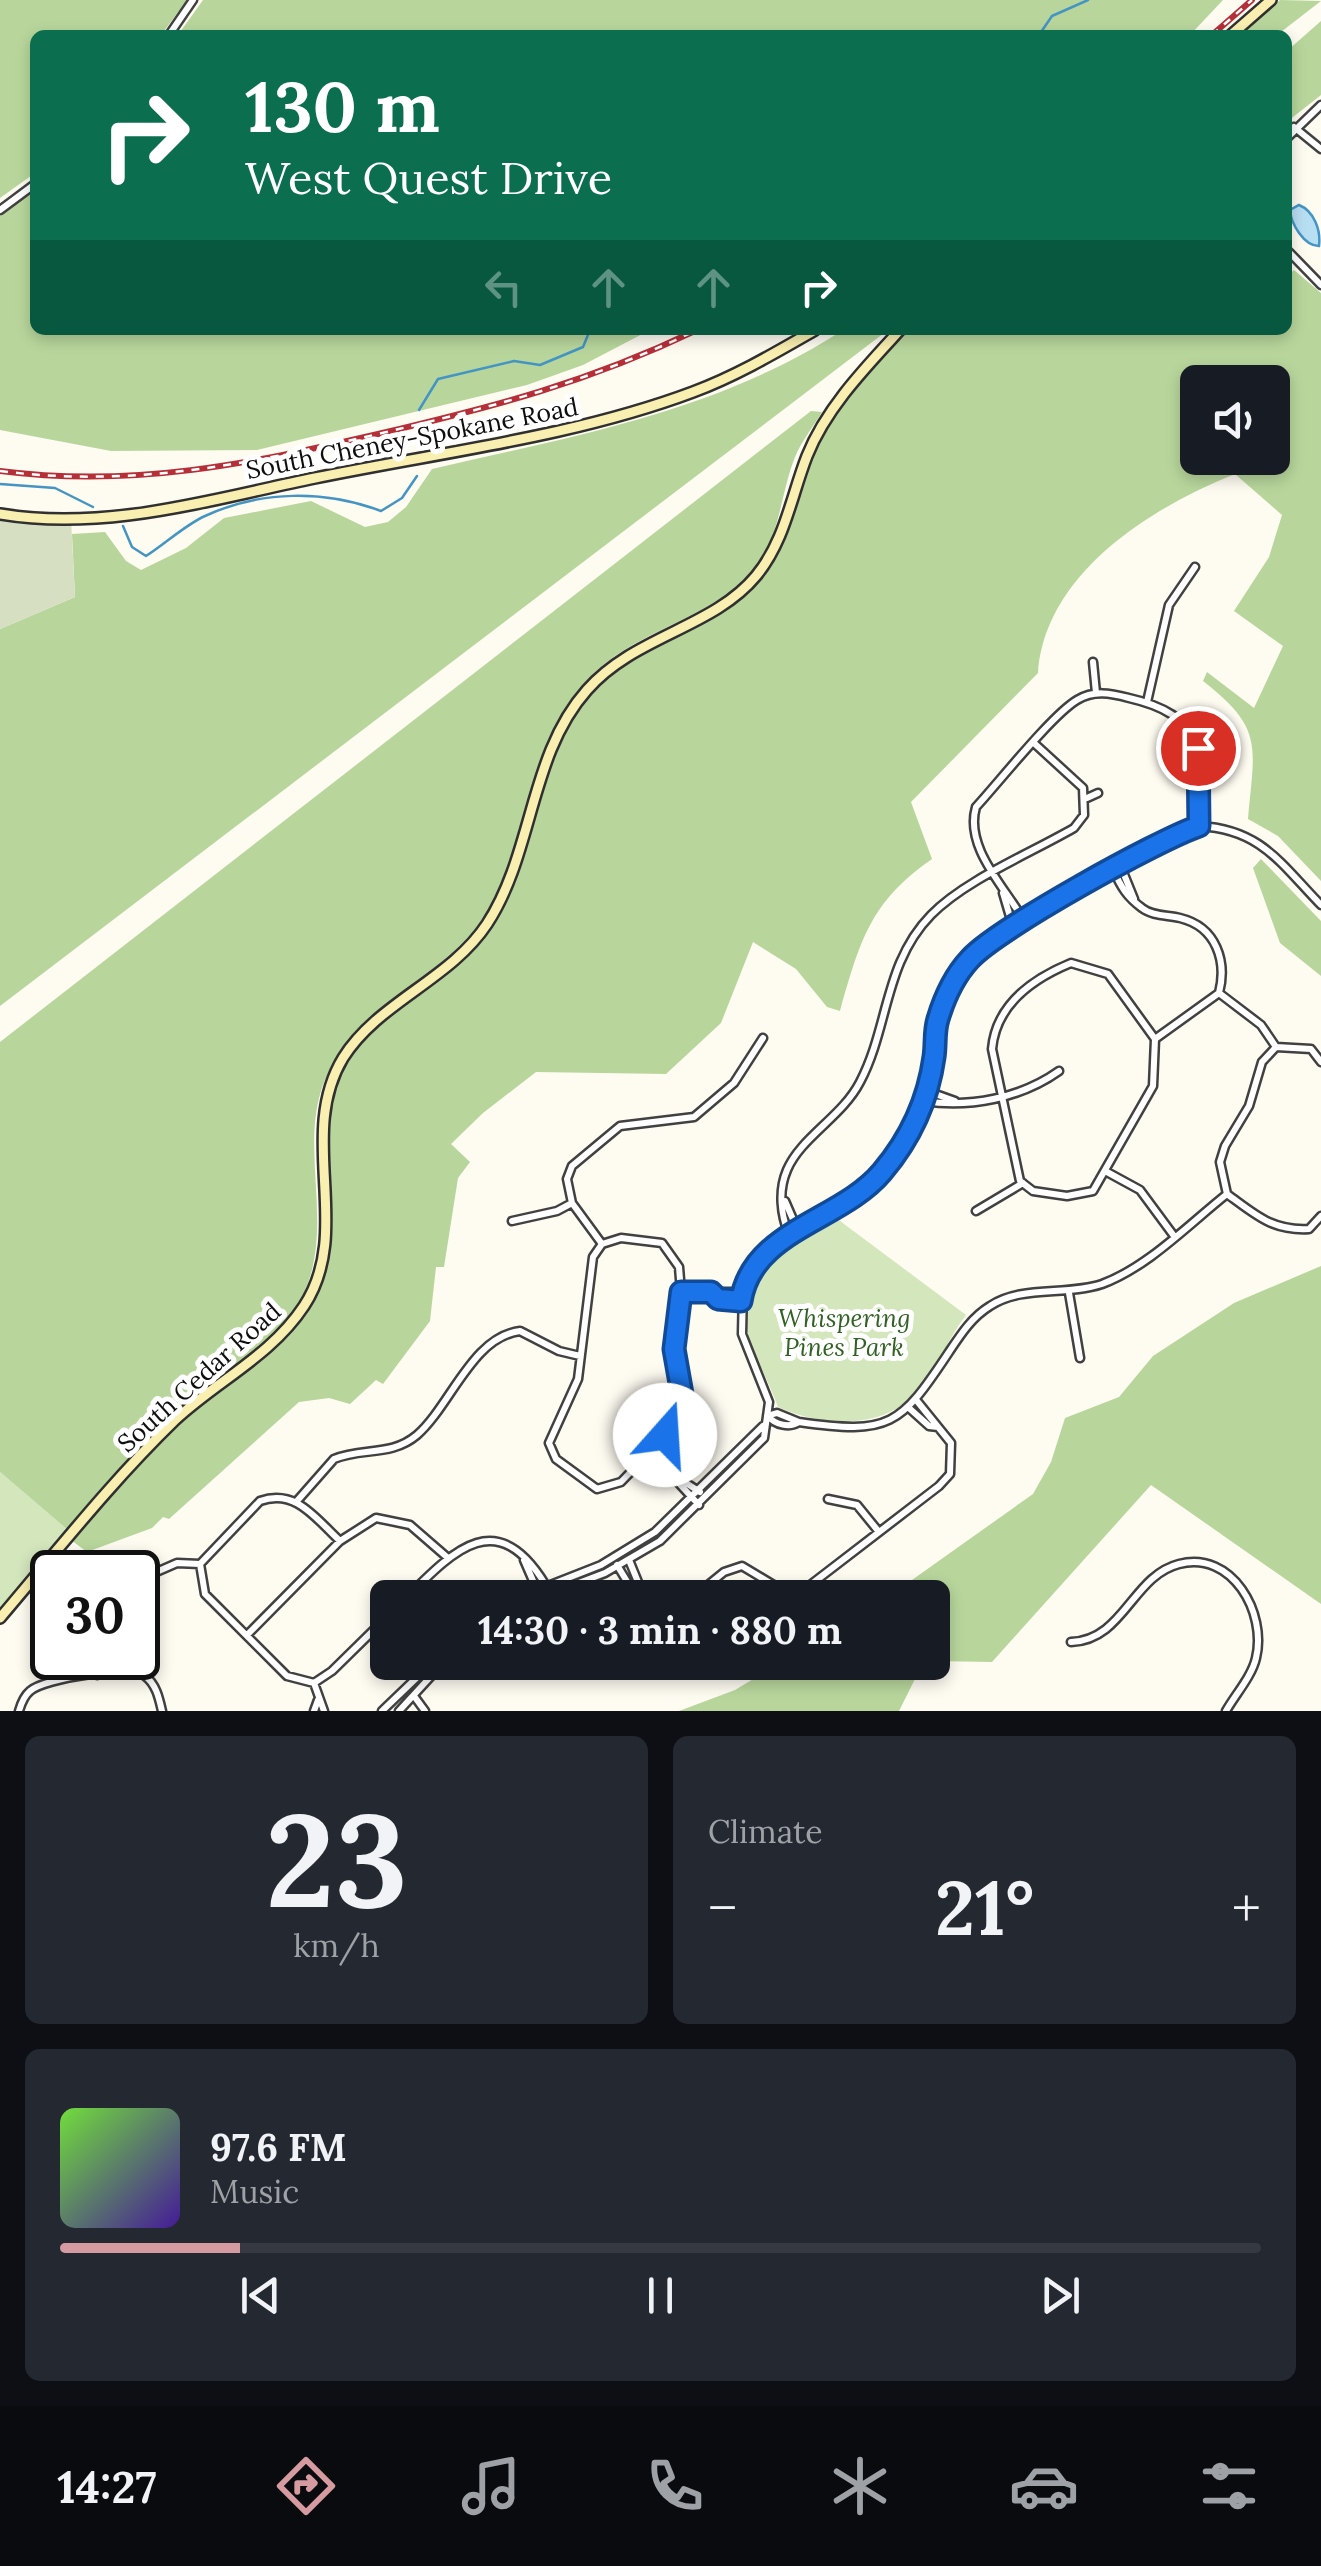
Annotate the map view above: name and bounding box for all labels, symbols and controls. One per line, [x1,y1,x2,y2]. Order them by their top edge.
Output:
text: 130 m [245,62,440,151]
icon: right [80,70,210,200]
text: West Quest Drive [245,149,612,206]
icon: left [476,260,531,315]
icon: ahead [581,260,636,315]
icon: ahead [686,260,741,315]
icon: right [791,260,846,315]
map controls [1180,365,1290,475]
button: sound [1180,365,1290,475]
street label: South Cheney-Spokane Road [243,390,581,486]
pin [1156,706,1241,791]
icon: arrive [1171,721,1226,776]
street label: South Cedar Road [111,1295,287,1459]
park label: Whispering Pines Park [778,1302,910,1363]
position arrow [613,1383,717,1487]
speed limit sign: 30 [30,1550,160,1680]
text: 14:30 · 3 min · 880 m [478,1606,842,1654]
text: 23 [265,1776,408,1943]
text: Climate [708,1811,823,1852]
text: 21° [935,1860,1034,1956]
text: − [708,1873,737,1943]
text: + [1232,1873,1261,1943]
text: km/h [293,1925,380,1966]
text: 97.6 FM [210,2123,347,2171]
text: Music [210,2171,299,2212]
icon: previous [233,2268,288,2323]
icon: pause [633,2268,688,2323]
icon: next [1033,2268,1088,2323]
icon: directions [271,2451,341,2521]
icon: music [456,2451,526,2521]
icon: phone [640,2451,710,2521]
icon: climate [825,2451,895,2521]
icon: car [1009,2451,1079,2521]
icon: filters [1194,2451,1264,2521]
text: 14:27 [57,2458,157,2515]

